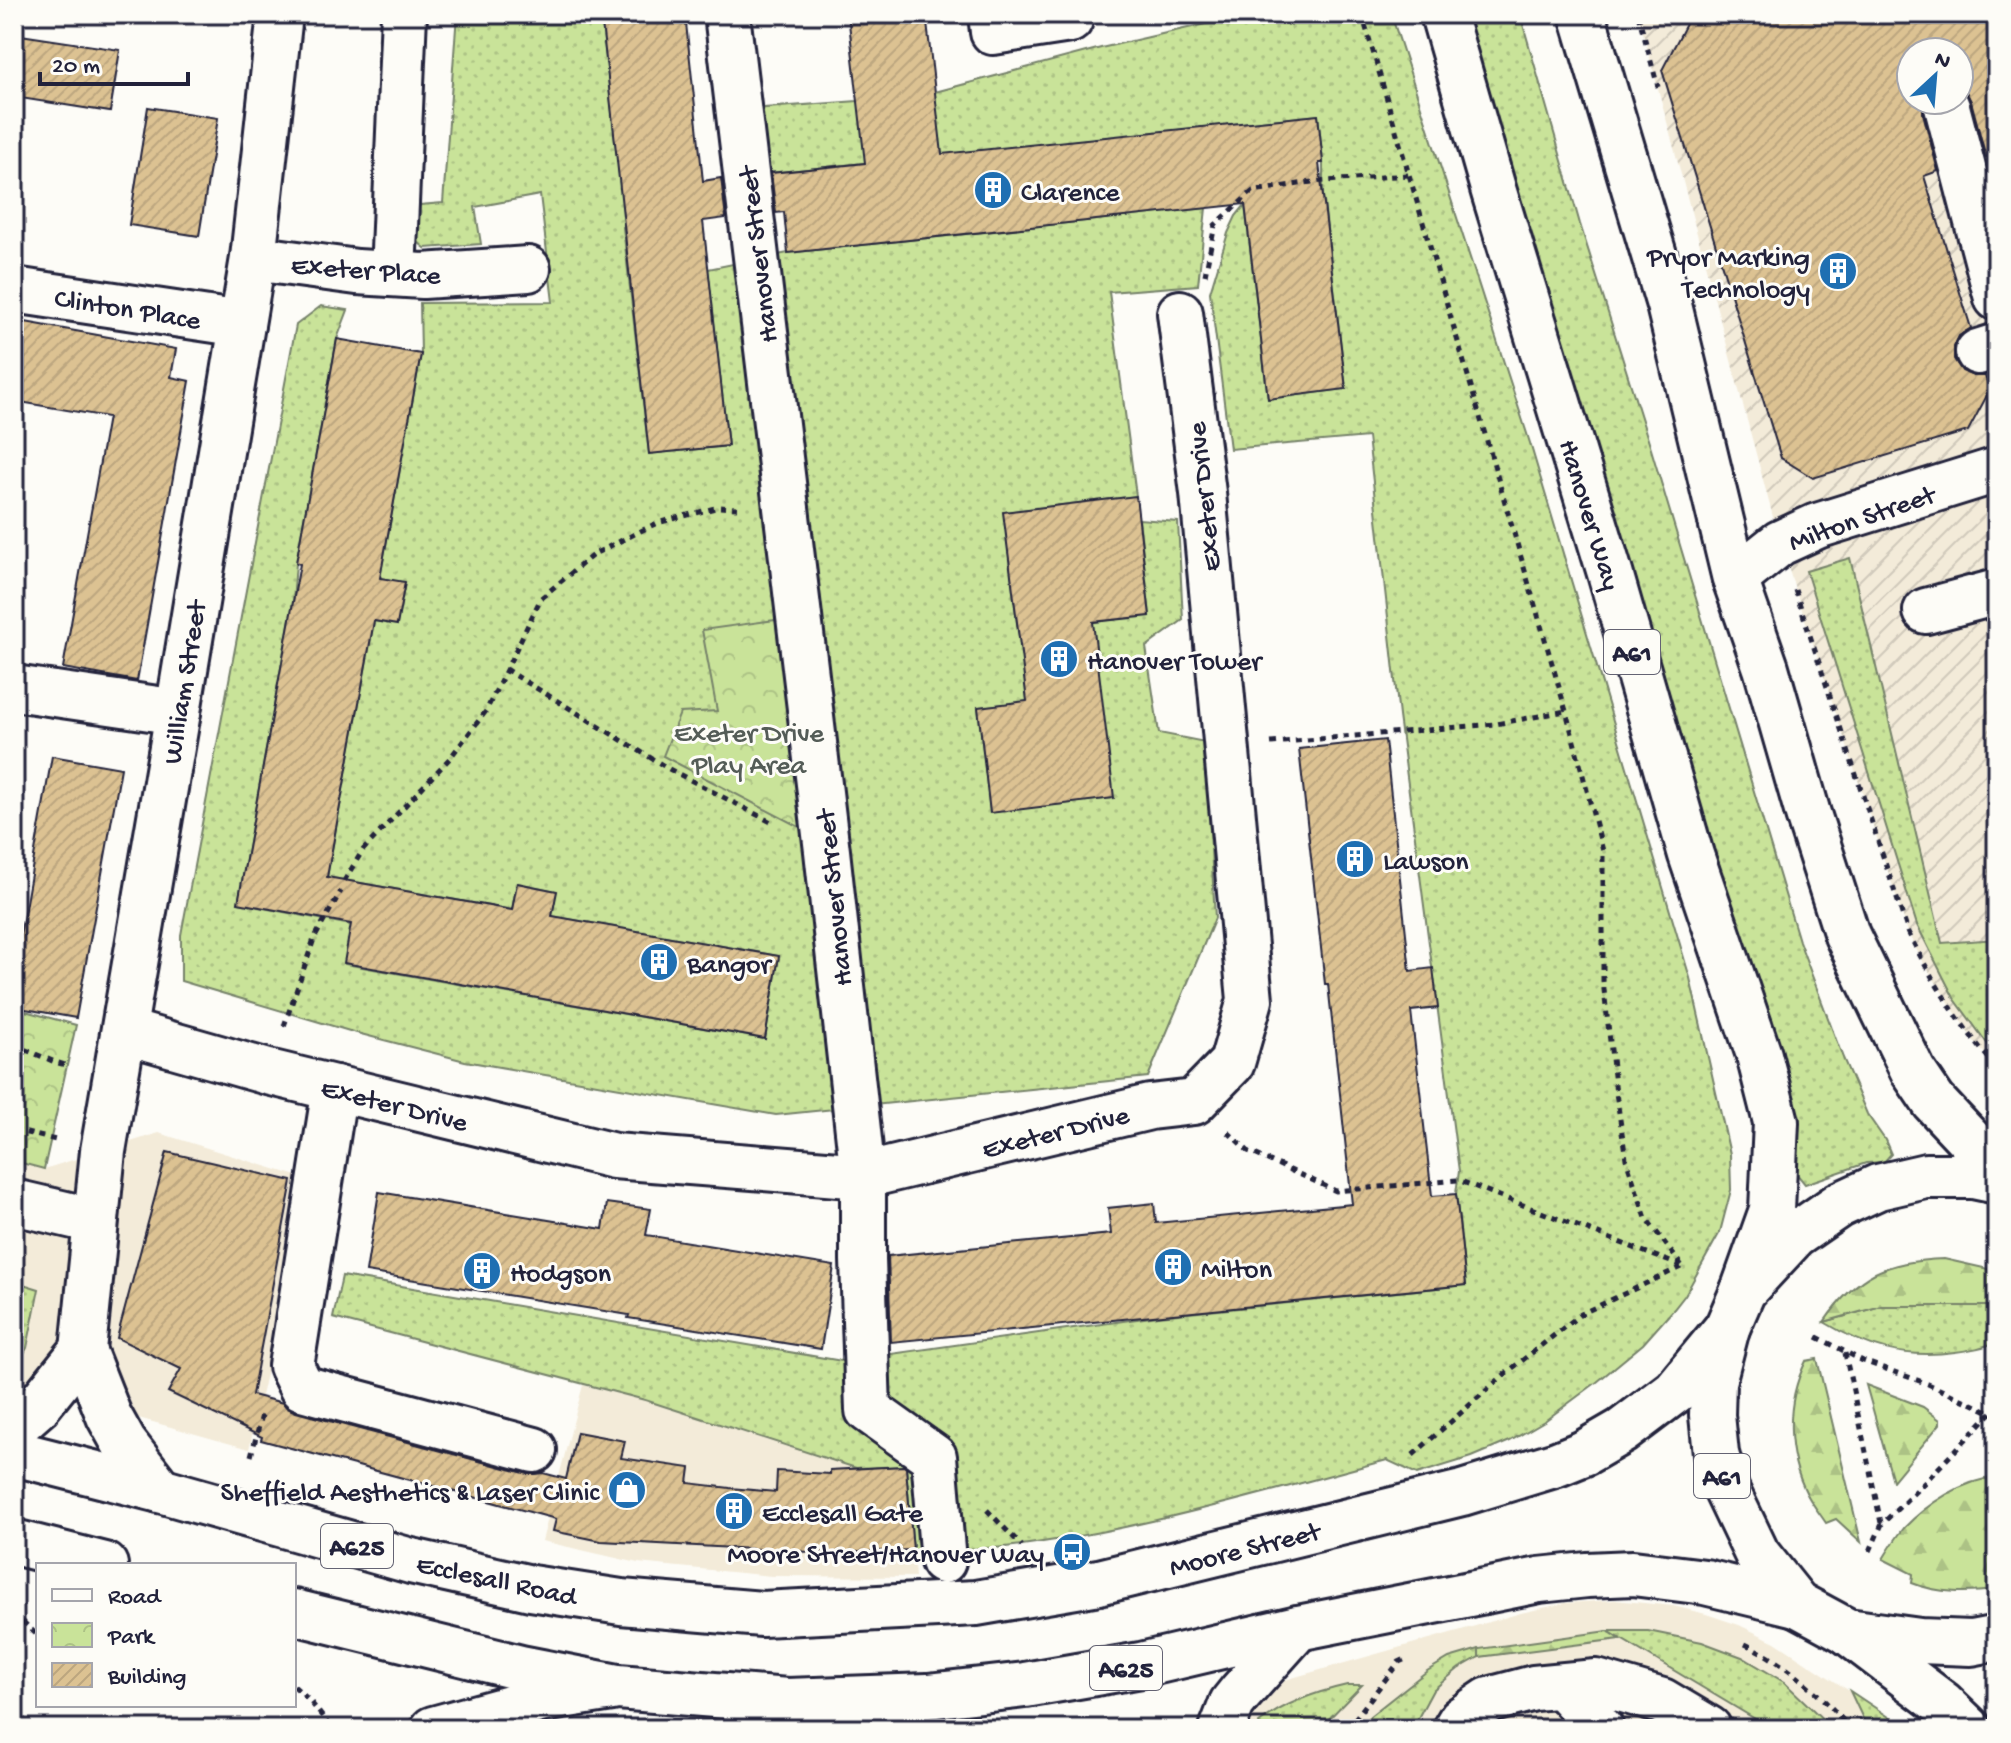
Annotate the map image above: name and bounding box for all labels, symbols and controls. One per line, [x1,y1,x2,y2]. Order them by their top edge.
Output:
scale bar [40,36,188,86]
north arrow [1895,36,1975,116]
text: N [1930,47,1954,76]
text: 20 m [52,53,100,82]
street label: Hanover Street [733,162,788,344]
building icon: Clarence [972,169,1014,211]
place label: Clarence [1021,178,1120,211]
place label: Pryor Marking Technology [1646,243,1810,308]
building icon: Pryor Marking Technology [1817,250,1859,292]
street label: Exeter Place [290,251,442,294]
street label: Clinton Place [52,284,203,339]
street label: Exeter Drive [1182,420,1231,573]
street label: Hanover Way [1549,436,1626,595]
street label: Milton Street [1785,479,1942,561]
street label: William Street [157,596,216,767]
road number: A61 [1604,630,1660,674]
building icon: Hanover Tower [1038,638,1080,680]
place label: Hanover Tower [1087,647,1263,680]
park label: Exeter Drive Play Area [674,719,825,784]
street label: Hanover Street [811,805,862,987]
building icon: Lawson [1334,838,1376,880]
place label: Lawson [1383,847,1469,880]
building icon: Bangor [638,941,680,983]
place label: Bangor [686,950,773,983]
street label: Exeter Drive [317,1073,471,1142]
street label: Exeter Drive [979,1100,1133,1169]
building icon: Milton [1152,1246,1194,1288]
building icon: Hodgson [461,1250,503,1292]
place label: Milton [1201,1255,1273,1288]
place label: Hodgson [510,1259,612,1292]
road number: A61 [1694,1454,1750,1498]
shop icon: Sheffield Aesthetics & Laser Clinic [606,1469,648,1511]
place label: Sheffield Aesthetics & Laser Clinic [221,1478,600,1511]
building icon: Ecclesall Gate [713,1490,755,1532]
place label: Ecclesall Gate [762,1499,924,1532]
street label: Moore Street [1166,1516,1326,1586]
road number: A625 [321,1524,393,1568]
bus stop icon: Moore Street/Hanover Way [1051,1531,1093,1573]
place label: Moore Street/Hanover Way [727,1540,1044,1573]
street label: Ecclesall Road [413,1549,582,1616]
legend [36,1563,296,1707]
text: Road [108,1584,162,1613]
text: Park [107,1624,156,1653]
road number: A625 [1090,1646,1162,1690]
text: Building [107,1664,186,1693]

